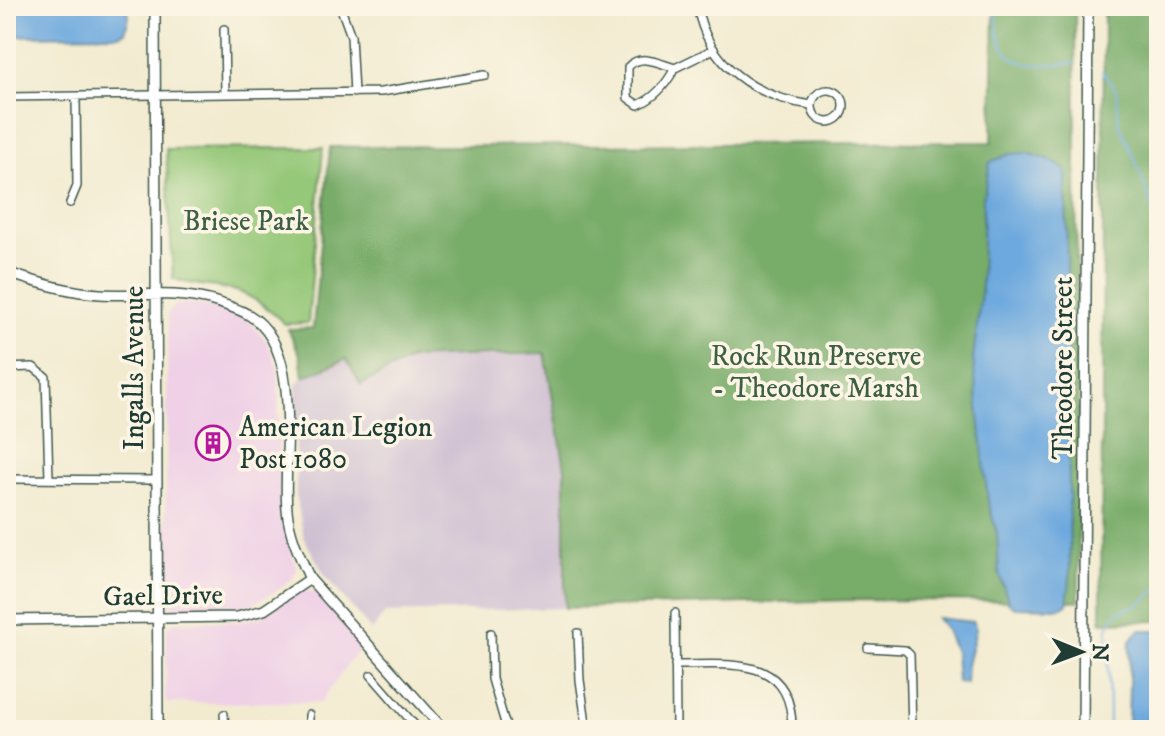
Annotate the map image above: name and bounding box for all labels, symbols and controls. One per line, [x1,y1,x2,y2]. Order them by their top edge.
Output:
park label: Briese Park [183,204,309,239]
street label: Theodore Street [1046,277,1081,459]
street label: Ingalls Avenue [117,286,152,450]
park label: Rock Run Preserve - Theodore Marsh [711,339,921,406]
place label: American Legion Post 1080 [239,410,433,477]
building icon: American Legion Post 1080 [194,424,232,462]
street label: Gael Drive [103,577,223,615]
north arrow [1041,612,1121,692]
text: N [1086,643,1113,662]

